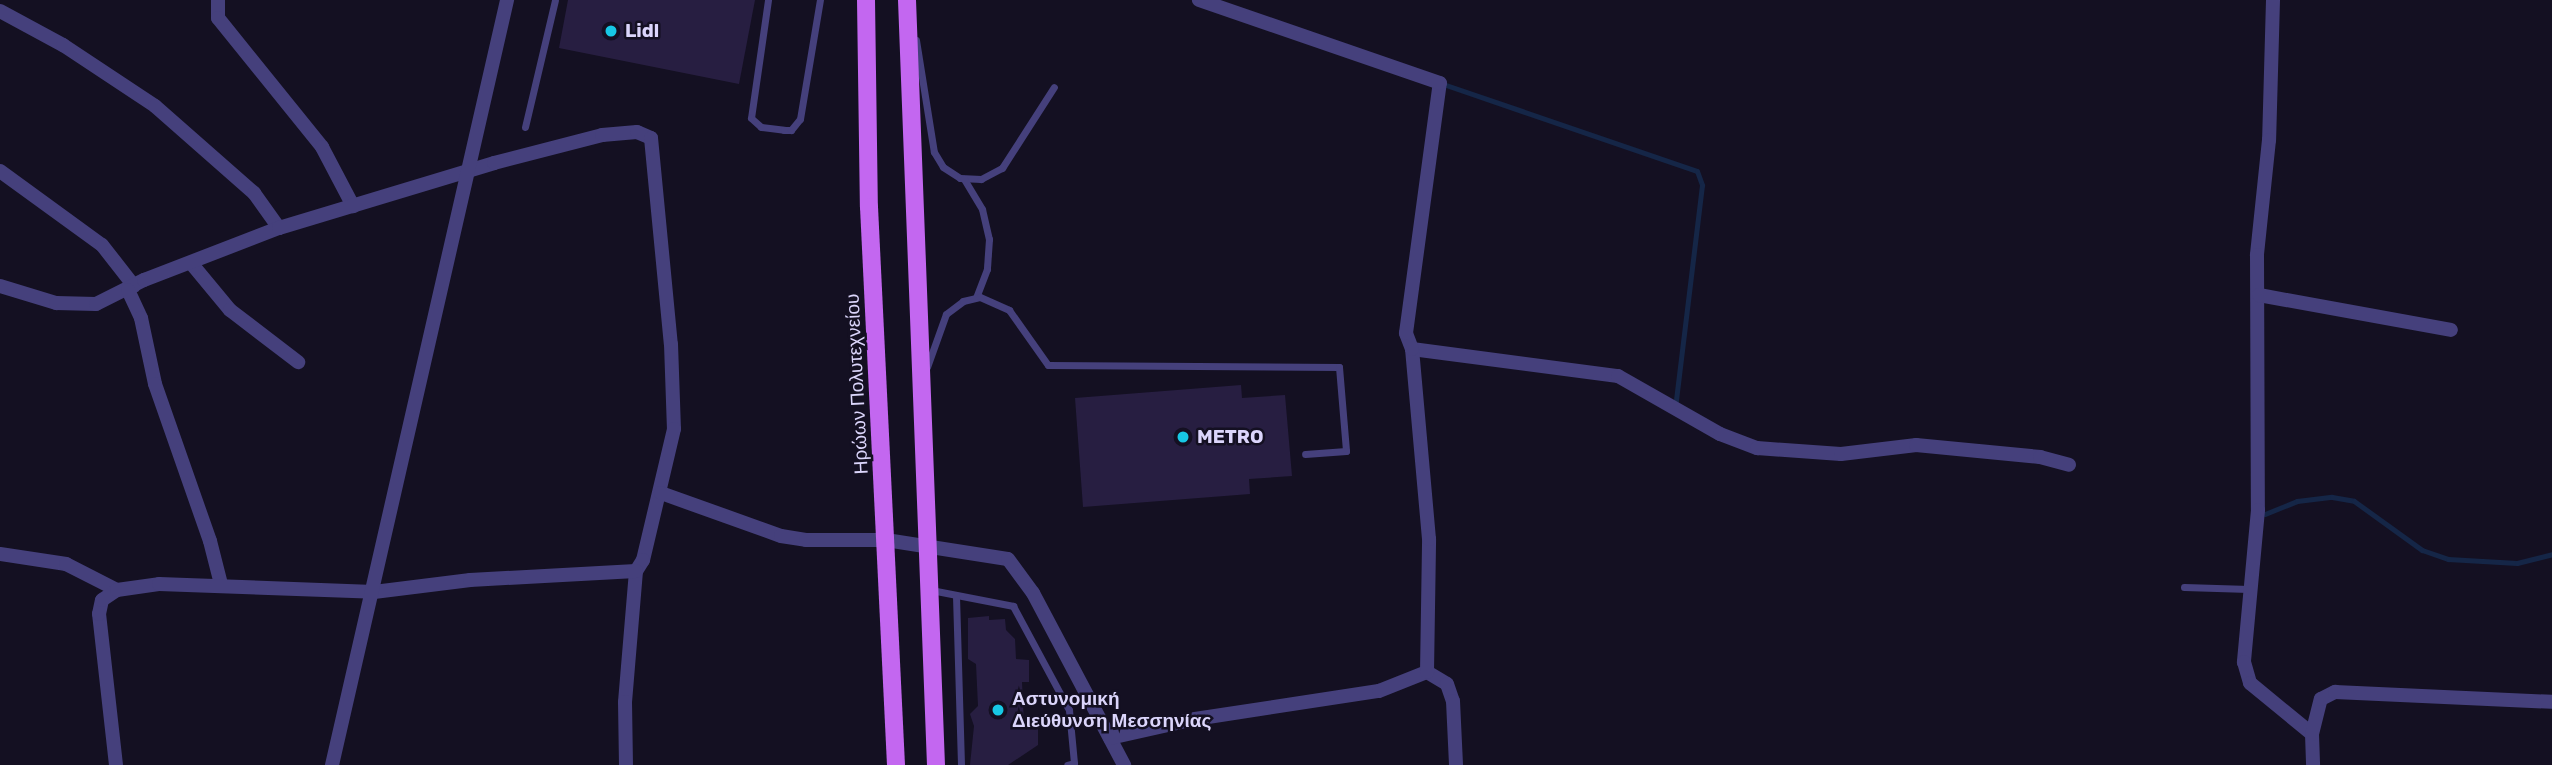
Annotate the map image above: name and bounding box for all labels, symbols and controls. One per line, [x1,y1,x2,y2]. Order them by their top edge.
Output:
place label: Lidl [625,20,659,42]
marker: Lidl [603,23,619,39]
street label: Ηρώων Πολυτεχνείου [841,293,873,475]
place label: METRO [1197,426,1263,448]
marker: METRO [1175,429,1191,445]
place label: Αστυνομική Διεύθυνση Μεσσηνίας [1012,688,1211,732]
marker: Αστυνομική Διεύθυνση Μεσσηνίας [990,702,1006,718]

